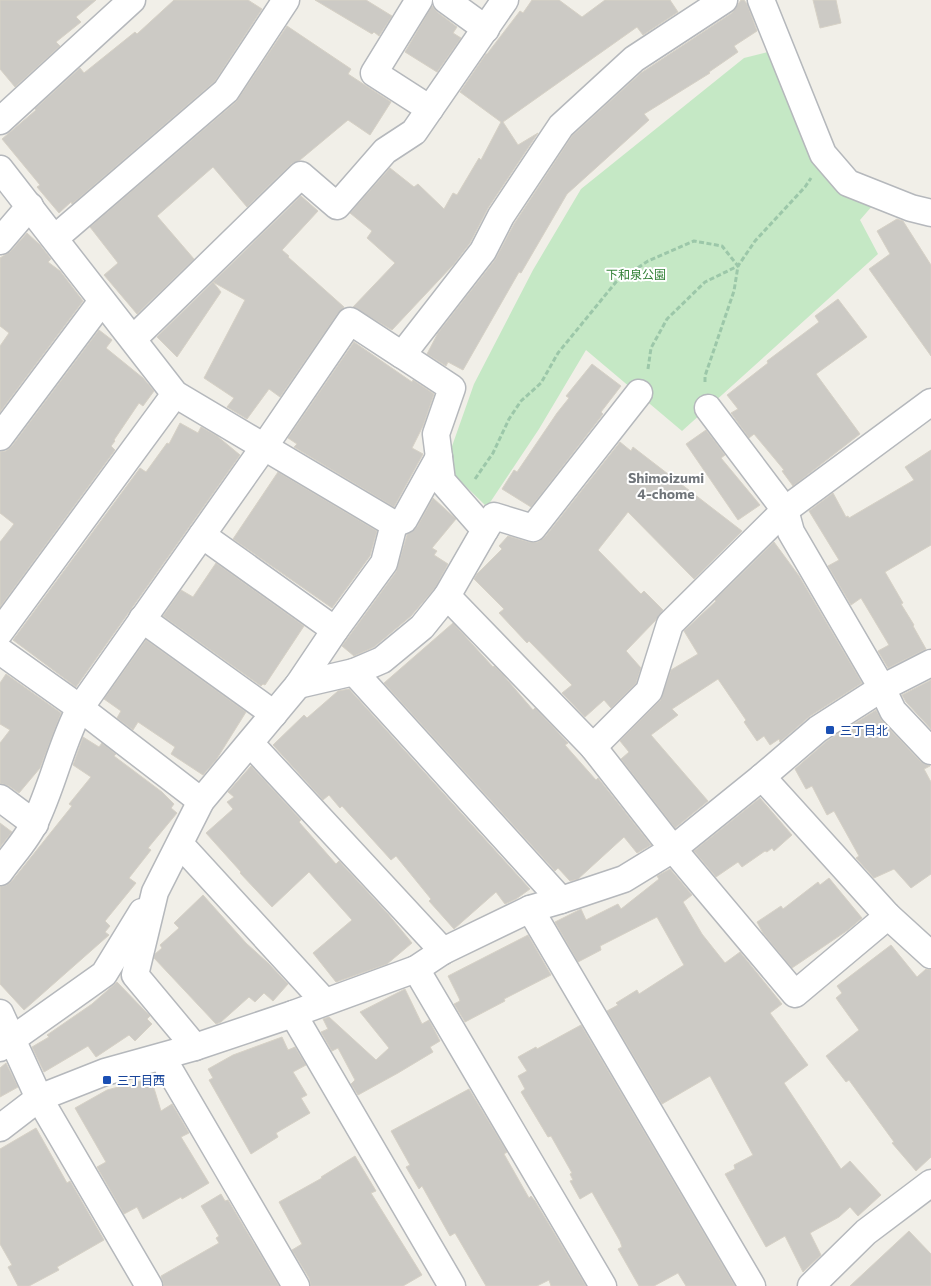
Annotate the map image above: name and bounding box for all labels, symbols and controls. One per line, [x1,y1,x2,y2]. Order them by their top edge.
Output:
park label: 下和泉公園 [606,267,666,281]
district label: Shimoizumi 4-chome [628,469,704,502]
place label: 三丁目北 [840,723,888,737]
marker: 三丁目北 [824,724,836,736]
place label: 三丁目西 [117,1073,165,1087]
marker: 三丁目西 [101,1074,113,1086]

